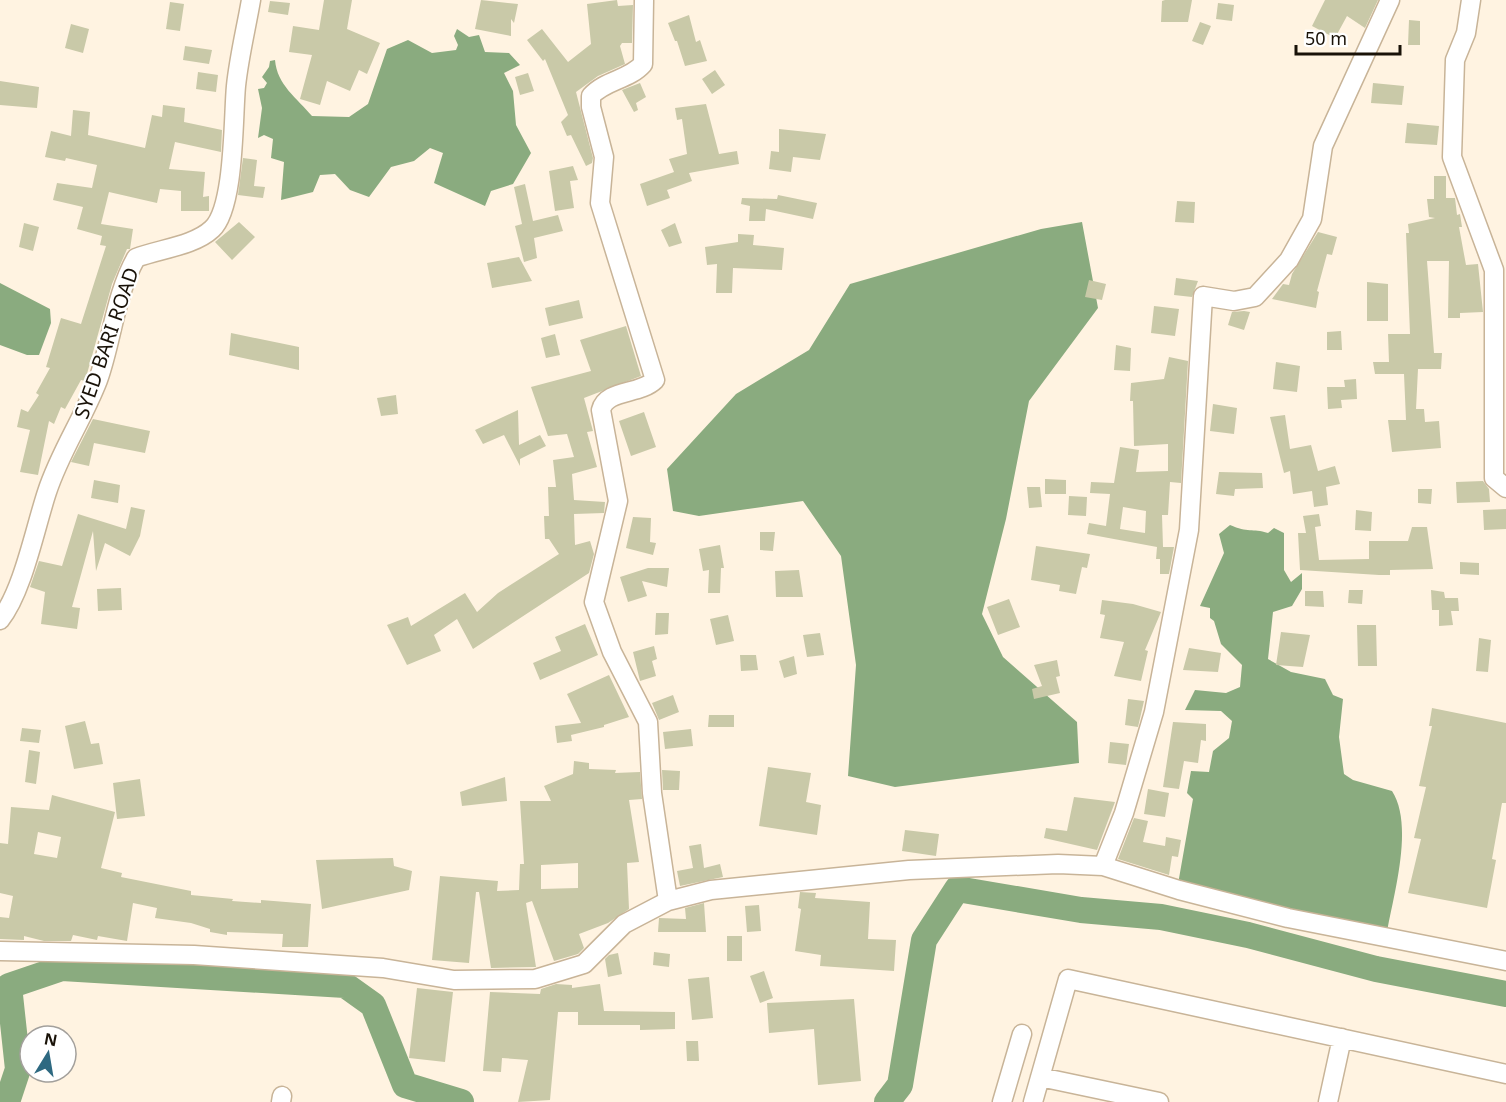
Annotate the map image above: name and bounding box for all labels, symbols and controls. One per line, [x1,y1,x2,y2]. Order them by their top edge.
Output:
scale bar [1296,18,1400,56]
text: 50 m [1305,26,1347,50]
street label: SYED BARI ROAD [67,264,145,422]
north arrow [18,1024,78,1084]
text: N [42,1027,59,1051]

